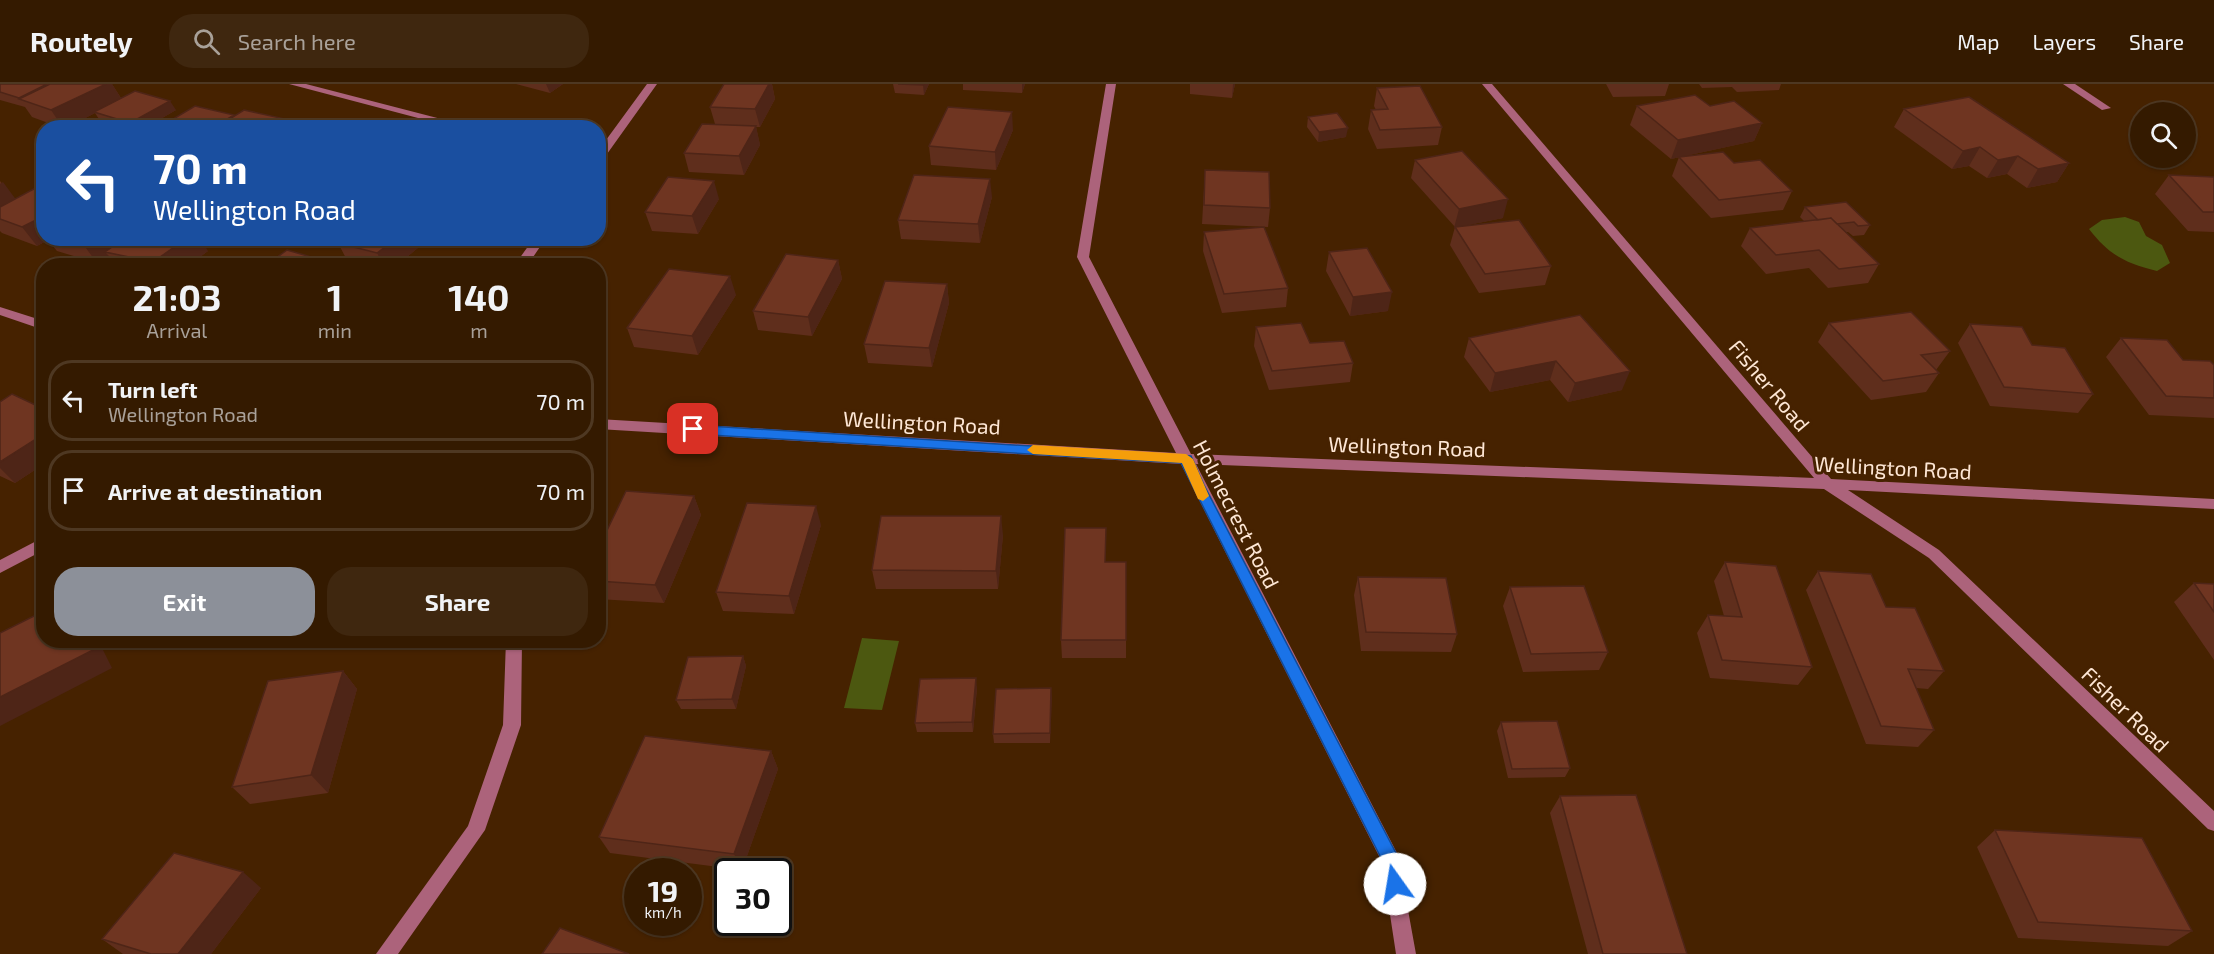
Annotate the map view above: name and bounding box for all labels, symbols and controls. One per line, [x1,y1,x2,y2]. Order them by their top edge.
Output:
search box [169,14,589,68]
text: Routely [30,24,133,58]
icon: search [190,25,223,58]
text: Search here [238,28,356,54]
text: Map [1957,29,1999,54]
text: Layers [2032,29,2096,54]
text: Share [2129,29,2184,54]
map controls [2130,102,2196,168]
button: search [2130,102,2196,168]
text: 70 m [153,142,248,192]
icon: left [54,144,132,222]
text: Wellington Road [153,193,356,225]
text: 21:03 [132,275,221,318]
text: 1 [327,275,343,318]
text: 140 [448,275,510,318]
text: Arrival [146,318,207,342]
text: min [318,318,352,342]
text: m [470,318,488,342]
street label: Fisher Road [1725,334,1815,436]
text: Turn left [108,376,197,402]
icon: left [57,384,90,417]
text: 70 m [536,388,585,414]
text: Wellington Road [108,402,258,426]
pin [667,403,718,454]
street label: Wellington Road [843,405,1001,439]
icon: arrive [676,412,709,445]
street label: Wellington Road [1328,431,1486,461]
street label: Holmecrest Road [1189,436,1285,592]
street label: Wellington Road [1814,450,1972,484]
icon: arrive [57,474,90,507]
text: Arrive at destination [108,478,322,504]
text: 70 m [536,478,585,504]
button: Exit [54,567,315,636]
button: Share [327,567,588,636]
street label: Fisher Road [2077,661,2175,757]
position arrow [1363,852,1427,916]
speed limit sign: 30 [714,858,792,936]
text: 19 [648,872,678,908]
text: km/h [644,903,682,921]

